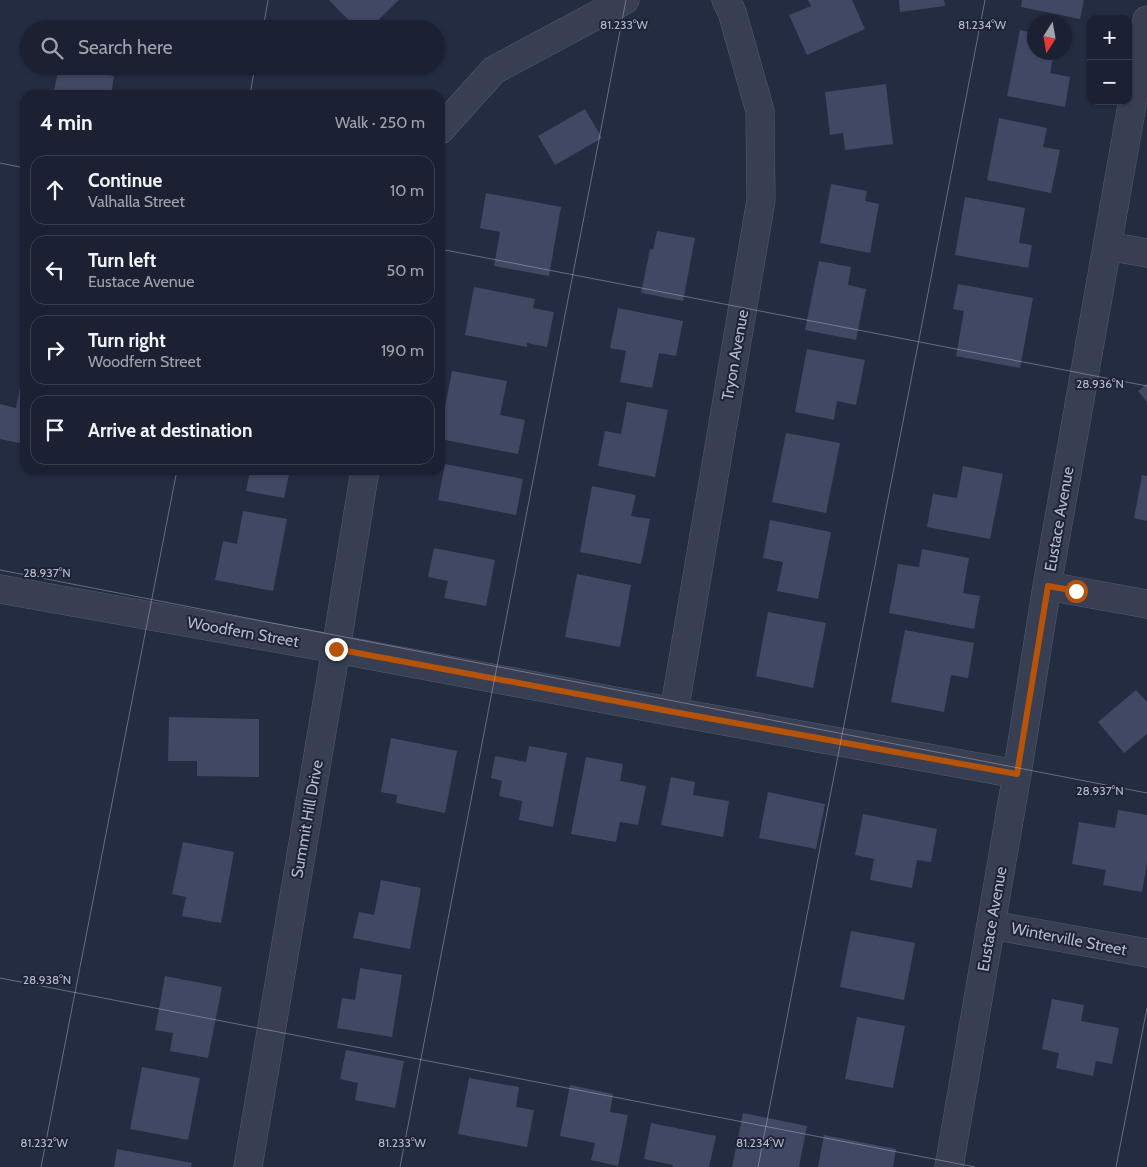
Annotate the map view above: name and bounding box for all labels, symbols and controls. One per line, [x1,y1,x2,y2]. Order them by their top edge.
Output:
north arrow [1027,15,1072,60]
map controls [1087,15,1132,105]
button: + [1087,15,1132,60]
text: 81.233°W [600,17,649,32]
text: 81.234°W [958,17,1007,32]
search box [20,20,445,75]
icon: search [38,34,66,62]
text: Search here [78,36,172,59]
button: − [1087,60,1132,105]
text: 4 min [40,110,93,135]
text: Walk · 250 m [335,113,425,132]
text: Continue [88,169,162,192]
icon: ahead [41,176,69,204]
text: 10 m [390,181,424,200]
text: Valhalla Street [88,192,185,211]
text: Turn left [88,249,156,272]
icon: left [41,256,69,284]
text: 50 m [387,261,424,280]
text: Eustace Avenue [88,272,194,291]
street label: Tryon Avenue [718,308,752,402]
text: Turn right [88,329,166,352]
icon: right [41,336,69,364]
text: 190 m [381,341,424,360]
text: Woodfern Street [88,352,201,371]
text: 28.936°N [1076,376,1124,391]
icon: arrive [41,416,69,444]
text: Arrive at destination [88,419,252,442]
street label: Eustace Avenue [1040,465,1078,573]
text: 28.937°N [23,565,71,580]
route start [1065,580,1088,603]
street label: Woodfern Street [186,613,301,651]
route end [325,638,348,661]
street label: Summit Hill Drive [287,758,327,880]
text: 28.937°N [1076,783,1124,798]
street label: Eustace Avenue [973,865,1011,973]
street label: Winterville Street [1010,918,1129,960]
text: 28.938°N [23,972,71,987]
text: 81.232°W [20,1135,68,1150]
text: 81.233°W [378,1135,427,1150]
text: 81.234°W [736,1135,785,1150]

